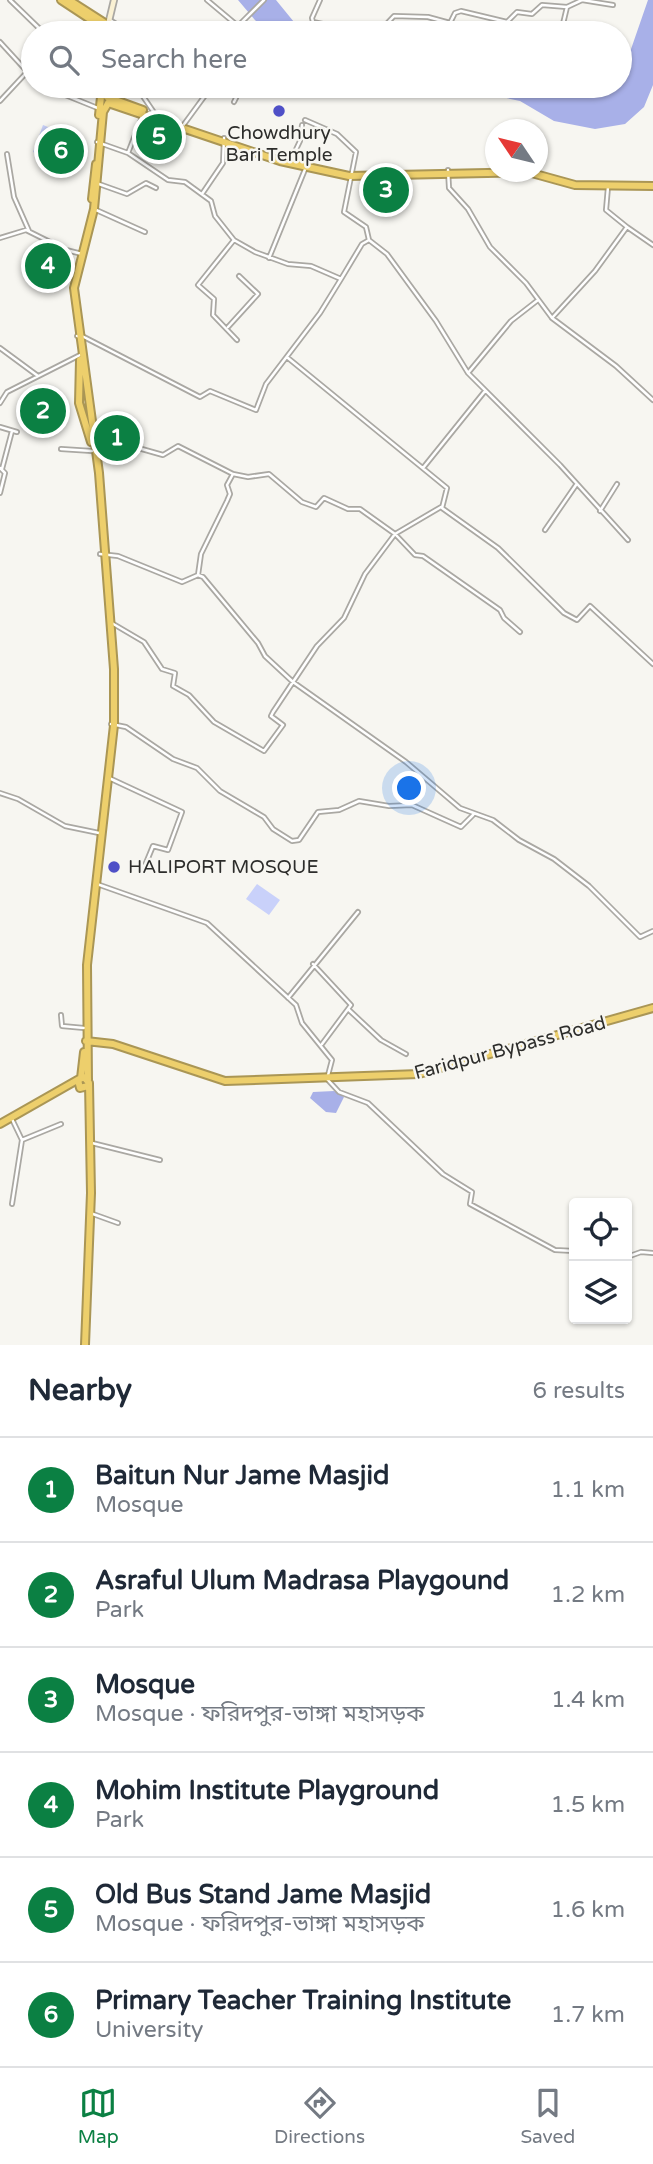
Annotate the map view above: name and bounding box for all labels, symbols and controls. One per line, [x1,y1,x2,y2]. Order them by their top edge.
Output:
search box [21,21,632,98]
icon: search [45,41,83,79]
text: Search here [101,44,247,75]
marker: Chowdhury Bari Temple [271,103,287,119]
pin: 5 [136,111,182,163]
north arrow [485,119,548,182]
place label: Chowdhury Bari Temple [226,122,332,166]
pin: 6 [38,125,84,177]
pin: 3 [363,164,409,216]
pin: 4 [25,240,71,292]
pin: 2 [20,385,66,437]
pin: 1 [94,412,140,464]
your location [392,771,426,805]
place label: HALIPORT MOSQUE [128,856,319,878]
marker: HALIPORT MOSQUE [106,859,122,875]
street label: Faridpur Bypass Road [412,1012,608,1084]
map controls [569,1198,632,1324]
button: locate [569,1198,632,1261]
button: layers [569,1261,632,1324]
text: Nearby [28,1372,132,1409]
text: 6 results [532,1377,625,1405]
text: Baitun Nur Jame Masjid [95,1460,389,1491]
text: 1 [44,1476,58,1504]
text: 1.1 km [551,1476,625,1504]
text: Mosque [95,1491,183,1519]
text: Asraful Ulum Madrasa Playgound [95,1565,509,1596]
text: 2 [44,1581,58,1609]
text: 1.2 km [551,1581,625,1609]
text: Park [95,1596,144,1624]
text: Mosque [95,1669,195,1700]
text: 3 [44,1686,58,1714]
text: 1.4 km [551,1686,625,1714]
text: Mosque · ফরিদপুর-ভাঙ্গা মহাসড়ক [95,1700,425,1728]
text: Mohim Institute Playground [95,1775,439,1806]
text: 4 [44,1791,58,1819]
text: 1.5 km [551,1791,625,1819]
text: Park [95,1806,144,1834]
text: Old Bus Stand Jame Masjid [95,1879,431,1910]
text: 5 [44,1896,58,1924]
text: 1.6 km [551,1896,625,1924]
text: Mosque · ফরিদপুর-ভাঙ্গা মহাসড়ক [95,1910,425,1938]
text: Primary Teacher Training Institute [95,1985,511,2016]
text: 6 [44,2001,58,2029]
text: 1.7 km [551,2001,625,2029]
text: University [95,2016,203,2044]
tab: Map [78,2084,119,2148]
tab: Directions [274,2084,365,2148]
tab: Saved [520,2084,575,2148]

